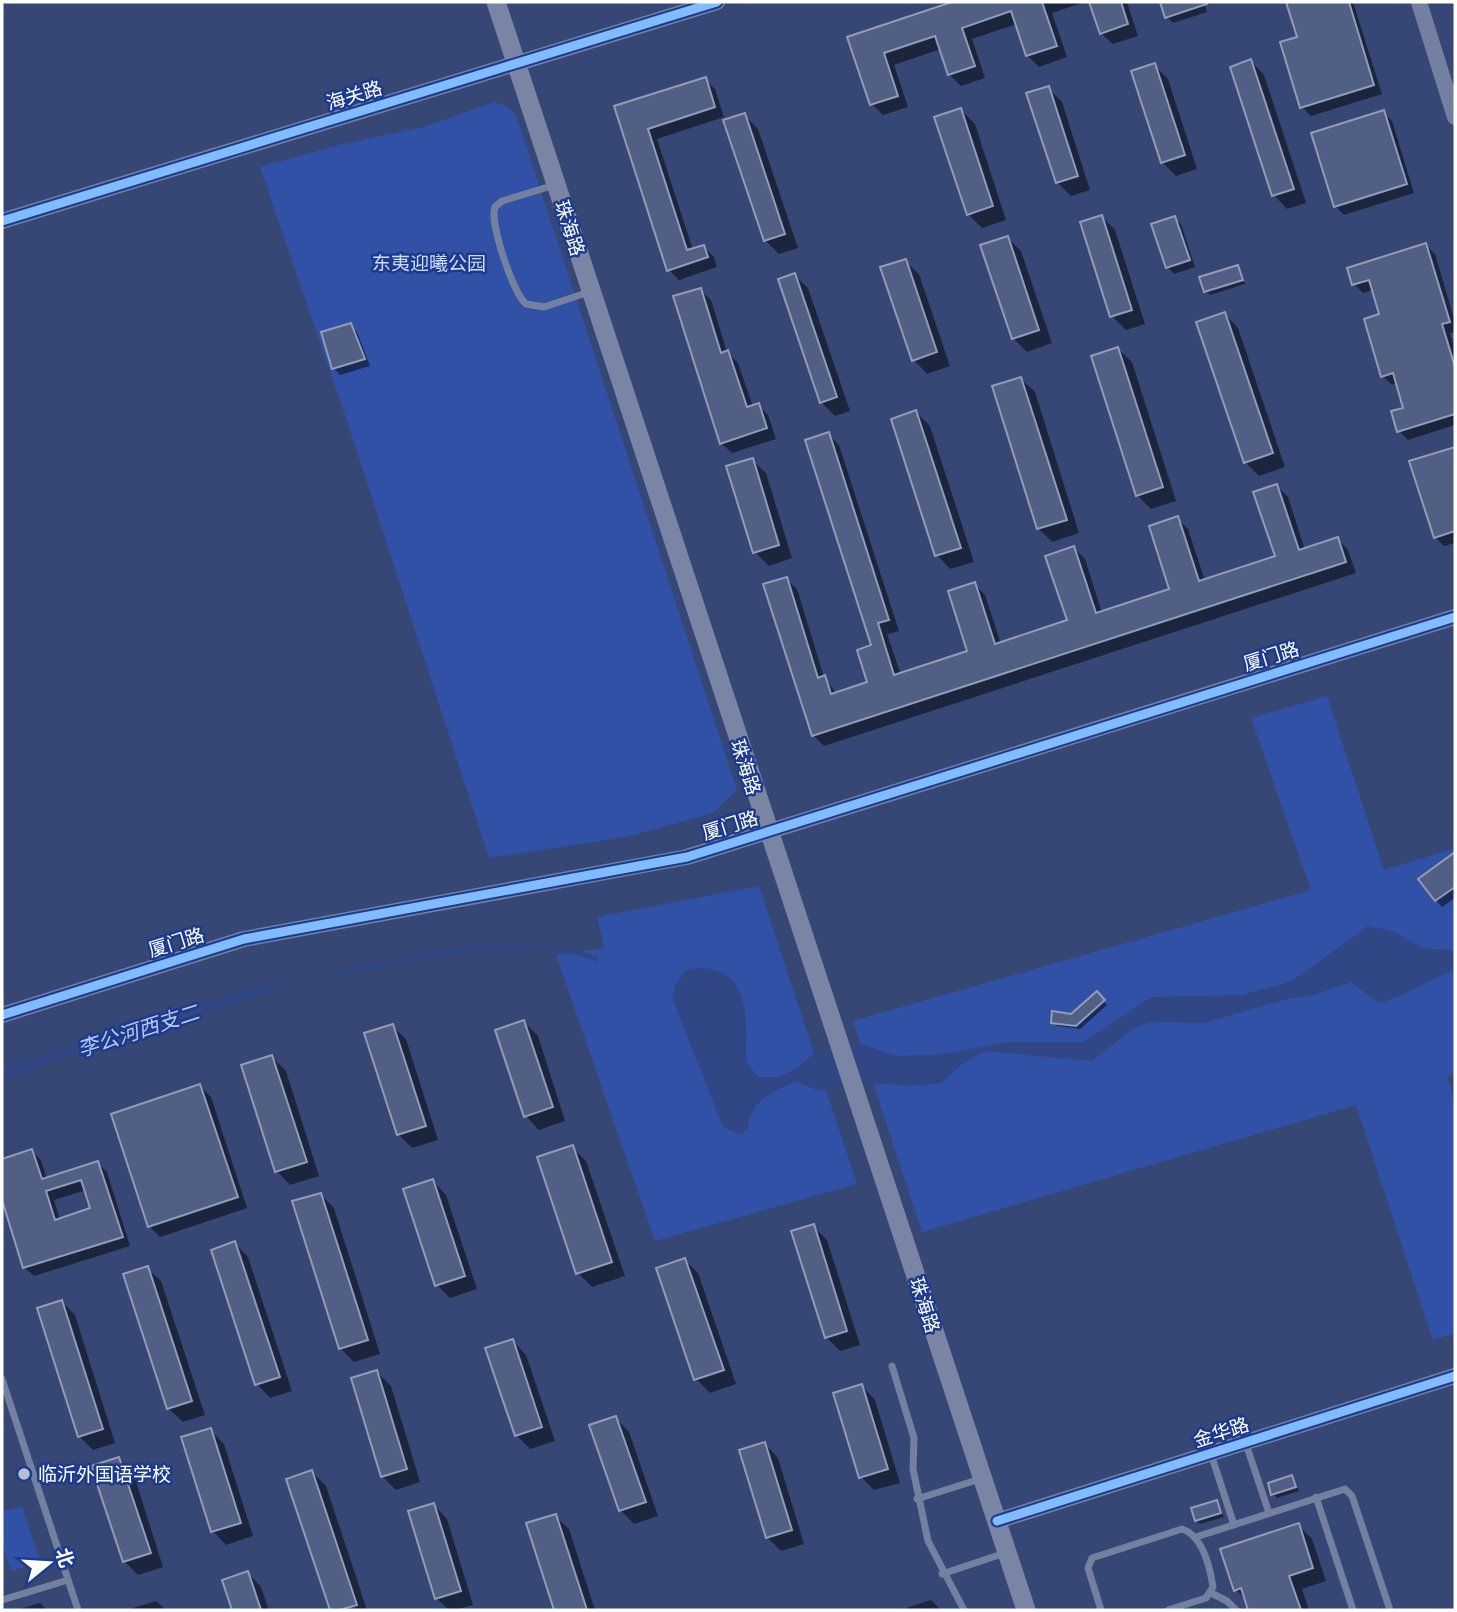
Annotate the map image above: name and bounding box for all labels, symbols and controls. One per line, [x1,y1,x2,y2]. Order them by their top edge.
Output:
street label: 海关路 [323,74,385,116]
street label: 珠海路 [549,197,591,259]
park label: 东夷迎曦公园 [372,250,486,276]
street label: 厦门路 [1240,635,1302,677]
street label: 珠海路 [725,736,767,798]
street label: 厦门路 [699,804,761,846]
street label: 厦门路 [145,921,207,963]
water label: 李公河西支二 [74,997,203,1063]
street label: 珠海路 [904,1274,946,1336]
street label: 金华路 [1190,1411,1252,1453]
place label: 临沂外国语学校 [38,1461,171,1487]
marker: 临沂外国语学校 [16,1466,32,1482]
north arrow [14,1528,84,1598]
text: 北 [50,1545,80,1571]

